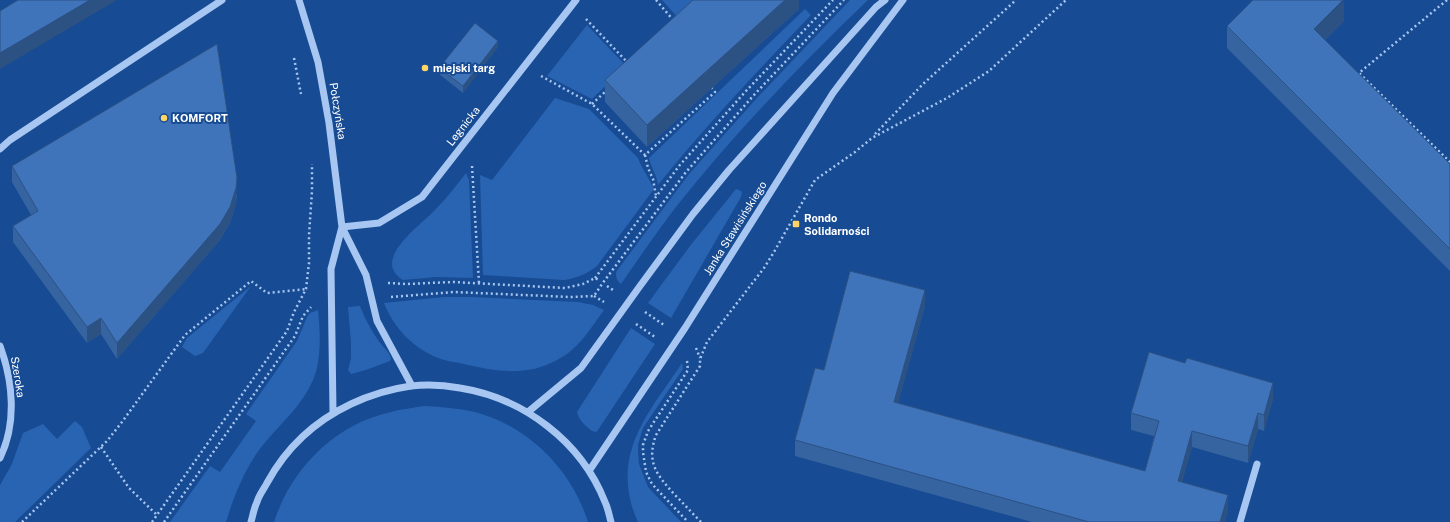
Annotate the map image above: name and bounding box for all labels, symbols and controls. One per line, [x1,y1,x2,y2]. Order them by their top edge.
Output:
place label: miejski targ [433,62,495,74]
marker: miejski targ [420,63,430,73]
street label: Połczyńska [328,82,348,140]
street label: Legnicka [444,104,482,148]
place label: KOMFORT [172,112,228,124]
marker: KOMFORT [159,113,169,123]
street label: Janka Stawisińskiego [701,179,769,277]
place label: Rondo Solidarności [804,212,869,237]
marker: Rondo Solidarności [791,219,801,229]
street label: Szeroka [9,356,27,398]

